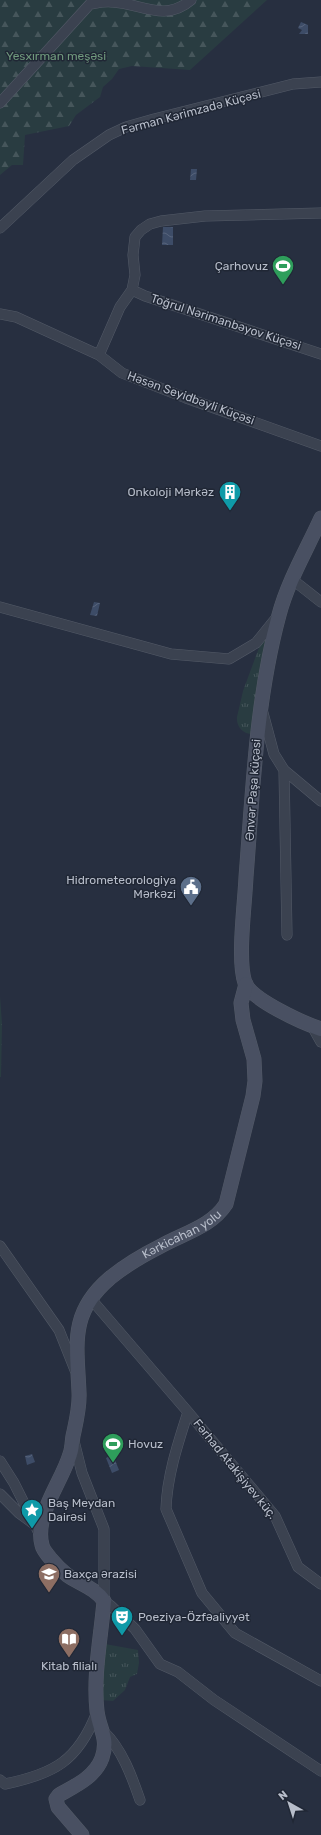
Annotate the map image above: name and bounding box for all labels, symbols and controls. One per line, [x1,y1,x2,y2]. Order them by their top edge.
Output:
park label: Yesxırman meşəsi [6,49,106,63]
street label: Fərman Kərimzadə Küçəsi [120,87,262,137]
sports icon: Çarhovuz [270,253,296,286]
place label: Çarhovuz [215,259,268,273]
street label: Toğrul Nərimanbəyov Küçəsi [149,291,303,353]
street label: Həsən Seyidbəyli Küçəsi [125,368,257,428]
building icon: Onkoloji Mərkəz [217,479,243,512]
place label: Onkoloji Mərkəz [127,485,214,499]
street label: Ənvər Paşa küçəsi [242,738,264,842]
place label: Hidrometeorologiya Mərkəzi [66,873,176,901]
public building icon: Hidrometeorologiya Mərkəzi [178,874,204,907]
street label: Kərkicahan yolu [140,1207,224,1262]
street label: Fərhad Atakişiyev küç. [190,1416,280,1522]
sports icon: Hovuz [100,1431,126,1464]
place label: Hovuz [128,1437,163,1451]
place label: Baş Meydan Dairəsi [48,1496,115,1524]
place icon: Baş Meydan Dairəsi [19,1497,45,1530]
school or university icon: Baxça ərazisi [36,1561,62,1594]
place label: Baxça ərazisi [64,1567,137,1581]
theatre icon: Poeziya-Özfəaliyyət [109,1604,135,1637]
place label: Poeziya-Özfəaliyyət [138,1610,250,1624]
library icon: Kitab filialı [56,1626,82,1659]
place label: Kitab filialı [41,1659,97,1673]
north arrow [269,1783,309,1823]
text: N [276,1788,290,1803]

